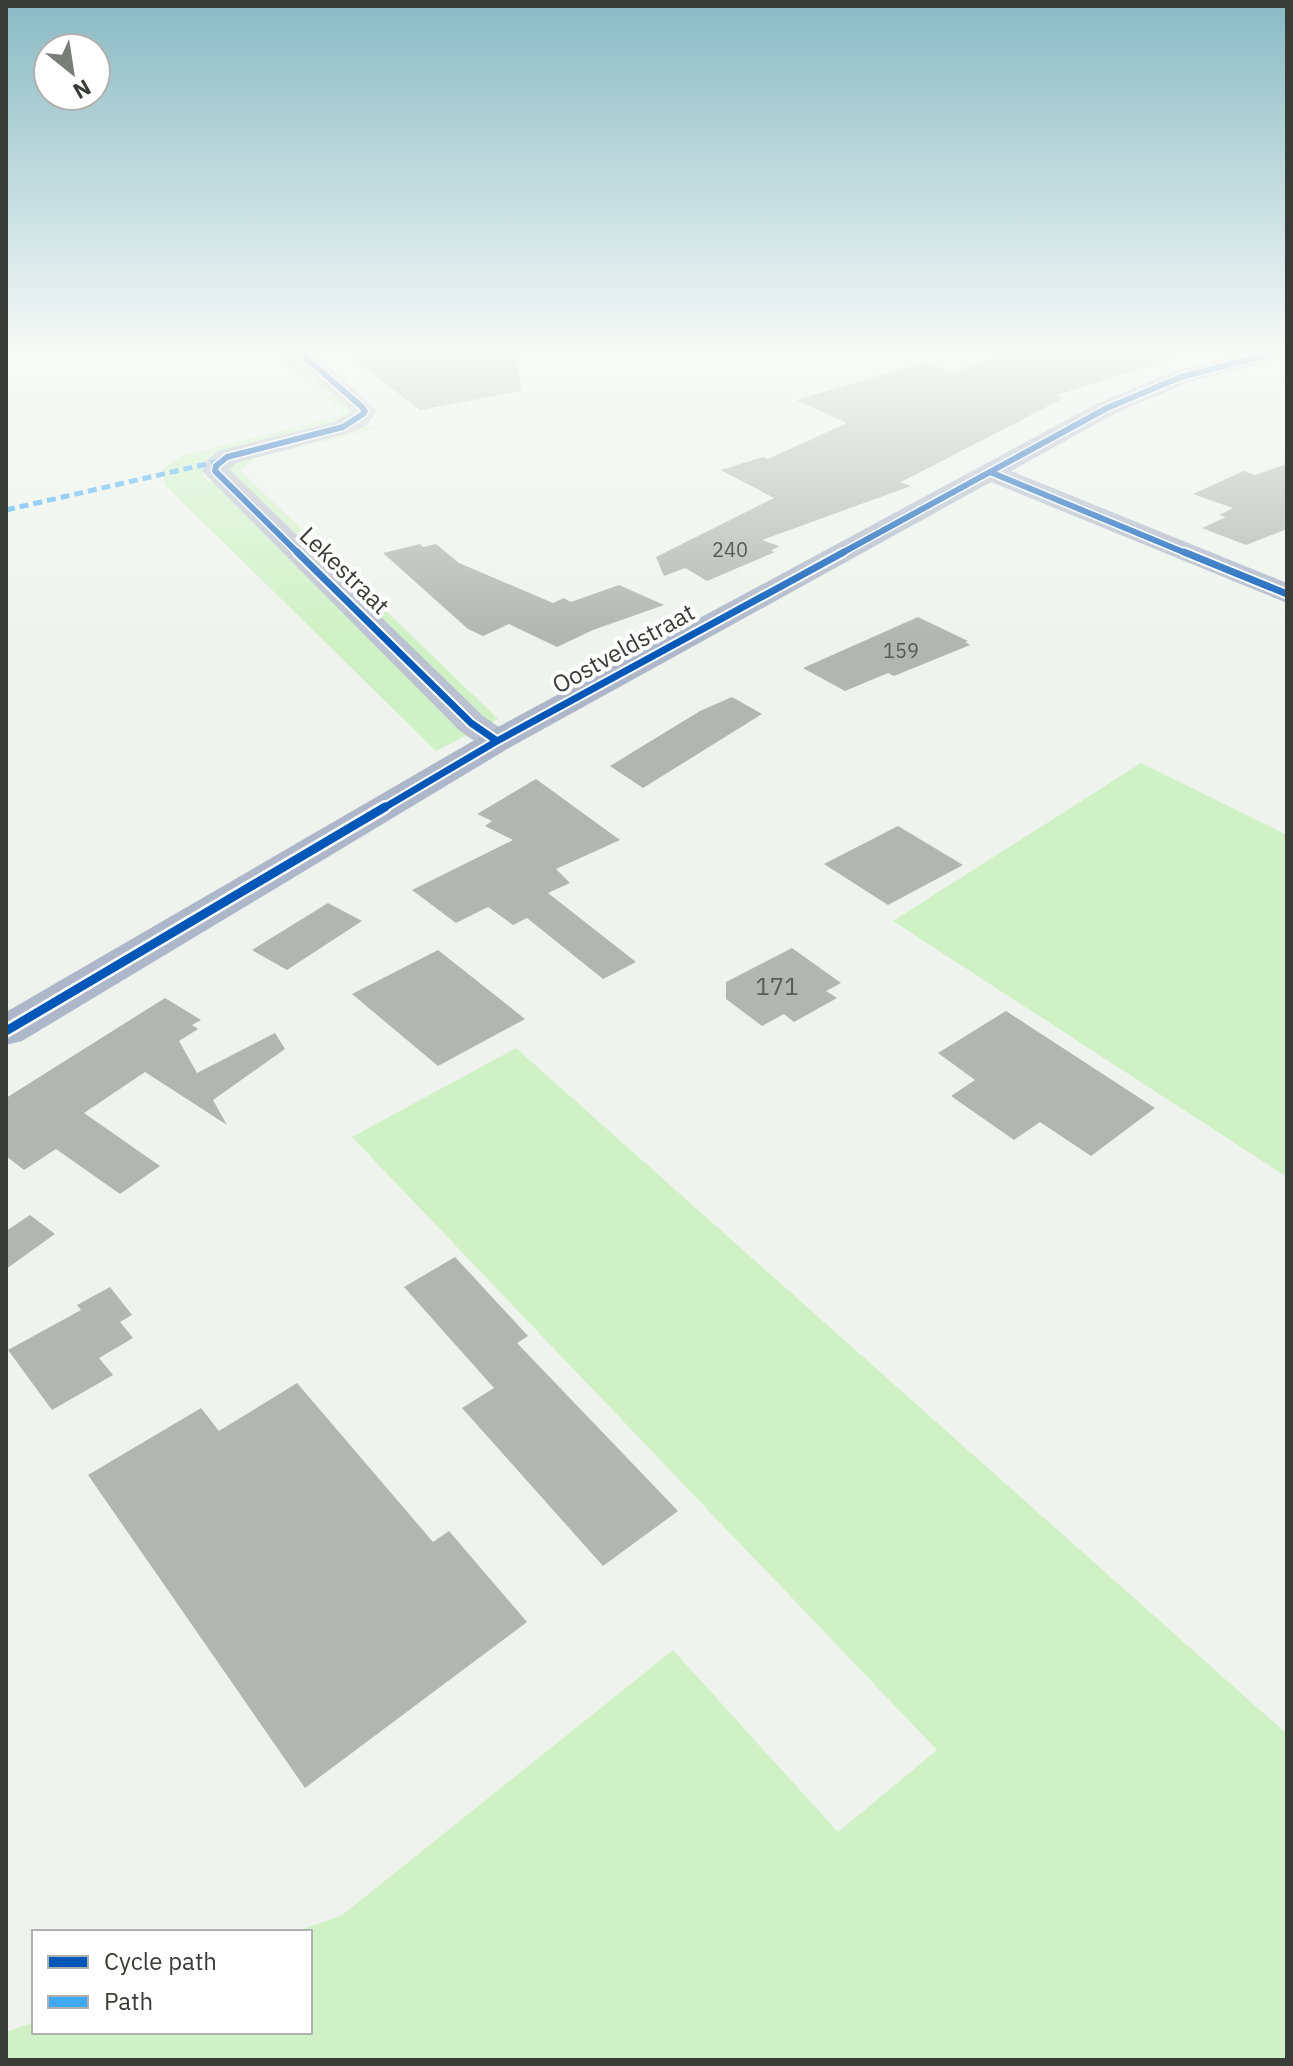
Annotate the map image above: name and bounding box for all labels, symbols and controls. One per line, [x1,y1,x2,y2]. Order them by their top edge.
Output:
north arrow [32,32,112,112]
text: N [68,73,96,106]
street label: Lekestraat [293,519,397,621]
house number: 240 [712,536,748,563]
street label: Oostveldstraat [546,596,700,700]
house number: 159 [883,637,919,664]
house number: 171 [755,970,799,1002]
legend [32,1930,312,2034]
text: Cycle path [104,1945,217,1977]
text: Path [104,1985,153,2017]

